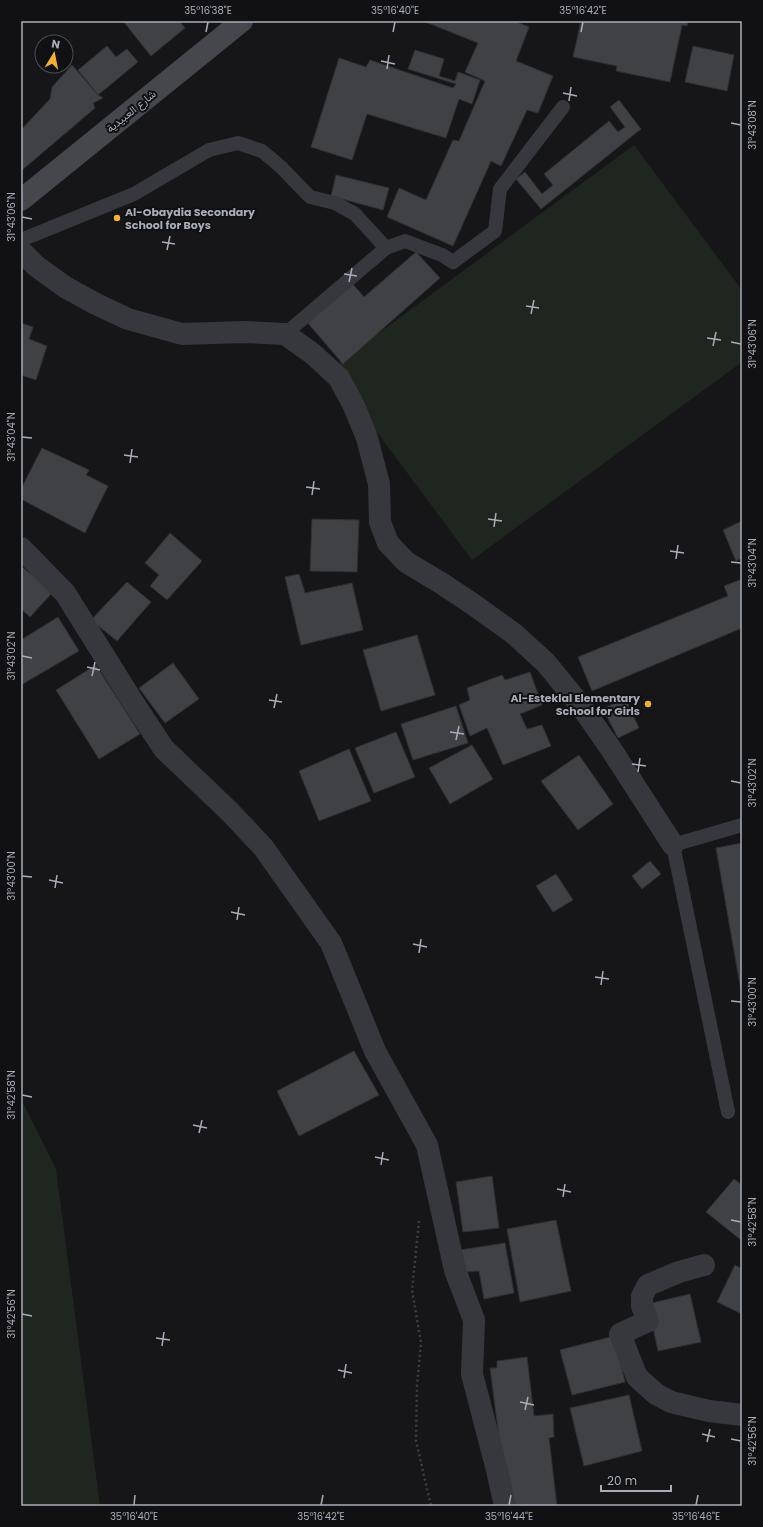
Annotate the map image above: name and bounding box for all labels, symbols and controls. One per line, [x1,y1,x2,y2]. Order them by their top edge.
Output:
text: 35°16'38"E [184,3,232,18]
text: 35°16'40"E [371,3,419,18]
text: 35°16'42"E [559,3,607,18]
north arrow [34,34,74,74]
text: N [50,36,61,53]
street label: شارع العبيدية [103,86,160,136]
text: 31°43'08"N [745,100,760,150]
text: 31°43'06"N [4,192,19,242]
place label: Al-Obaydia Secondary School for Boys [125,204,255,233]
marker: Al-Obaydia Secondary School for Boys [112,213,122,223]
text: 31°43'06"N [745,319,760,369]
text: 31°43'04"N [4,412,19,462]
text: 31°43'04"N [745,538,760,588]
text: 31°43'02"N [4,632,19,680]
place label: Al-Esteklal Elementary School for Girls [510,690,640,719]
marker: Al-Esteklal Elementary School for Girls [643,699,653,709]
text: 31°43'02"N [745,759,760,807]
text: 31°43'00"N [4,851,19,901]
text: 31°43'00"N [745,977,760,1027]
text: 31°42'58"N [4,1070,19,1120]
text: 31°42'58"N [745,1197,760,1247]
text: 31°42'56"N [4,1289,19,1339]
text: 31°42'56"N [745,1416,760,1466]
scale bar [601,1467,671,1493]
text: 20 m [607,1472,637,1489]
text: 35°16'40"E [110,1509,158,1524]
text: 35°16'42"E [297,1509,345,1524]
text: 35°16'44"E [485,1509,533,1524]
text: 35°16'46"E [672,1509,720,1524]

